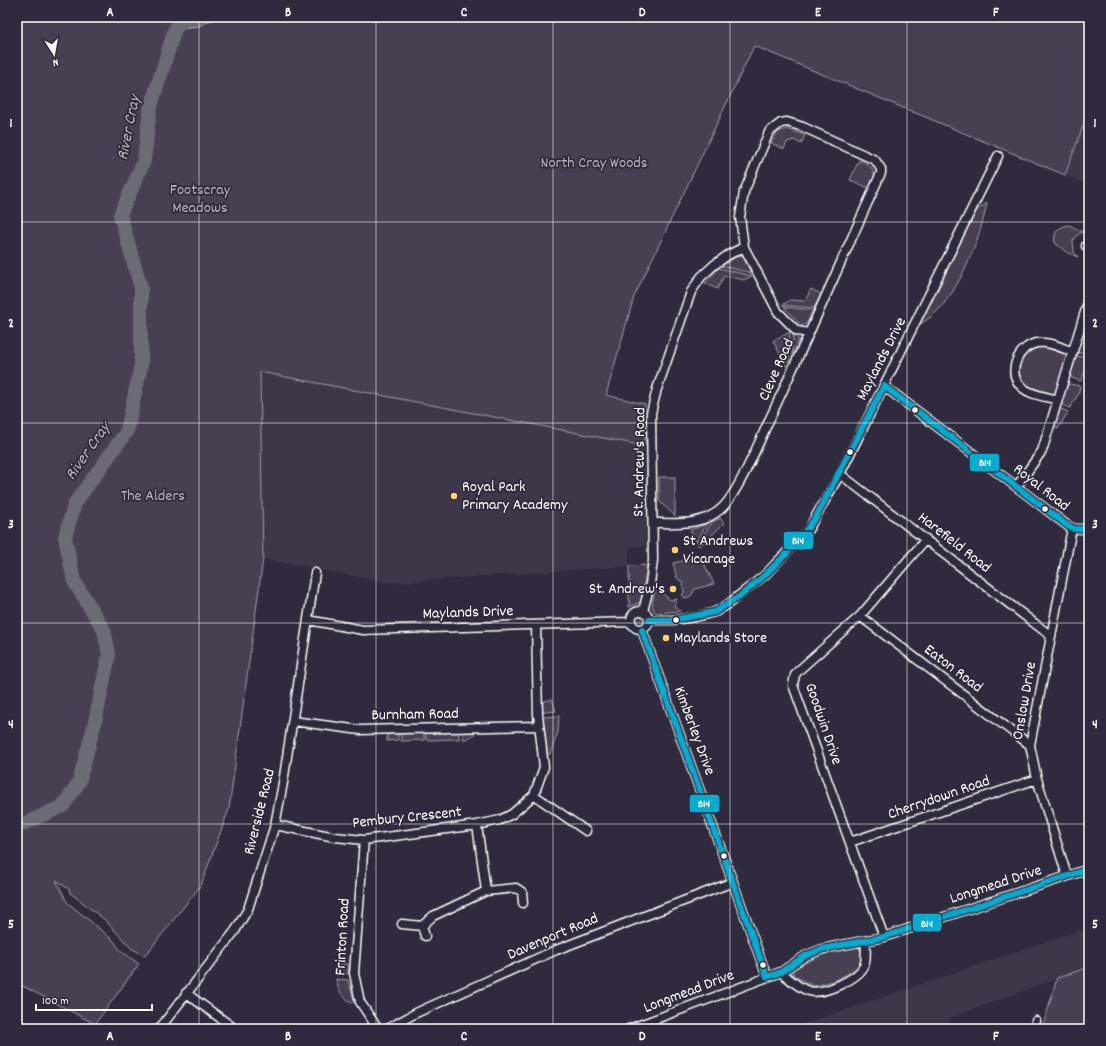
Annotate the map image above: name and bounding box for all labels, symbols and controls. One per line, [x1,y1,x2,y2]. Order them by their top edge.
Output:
text: A [106,4,114,23]
text: B [285,4,291,23]
text: C [461,4,468,23]
text: D [639,4,646,23]
text: E [815,4,822,23]
text: F [993,4,999,23]
north arrow [34,34,74,74]
text: N [51,53,60,70]
water label: River Cray [112,91,148,163]
text: 1 [10,115,13,134]
text: 1 [1094,115,1097,134]
park label: North Cray Woods [540,152,648,175]
park label: Footscray Meadows [170,179,231,220]
street label: Maylands Drive [851,313,913,405]
text: 2 [8,315,14,334]
text: 2 [1092,315,1098,334]
street label: Cleve Road [753,335,801,405]
unlabelled marker [910,405,920,415]
street label: St. Andrew's Road [628,407,652,517]
water label: River Cray [60,416,119,486]
unlabelled marker [845,447,855,457]
line badge: B14 [969,453,1000,472]
text: B14 [979,456,991,472]
street label: Royal Road [1008,459,1074,517]
place label: Royal Park Primary Academy [462,476,568,517]
park label: The Alders [121,485,185,508]
marker: Royal Park Primary Academy [449,491,459,501]
unlabelled marker [1040,504,1050,514]
street label: Harefield Road [912,507,996,579]
text: 3 [8,516,14,535]
text: 3 [1092,516,1098,535]
place label: St Andrews Vicarage [683,530,754,571]
line badge: B14 [783,531,814,550]
text: B14 [792,534,804,550]
marker: St Andrews Vicarage [670,545,680,555]
place label: St. Andrew's [589,578,665,601]
marker: St. Andrew's [668,584,678,594]
street label: Maylands Drive [422,600,514,626]
unlabelled marker [671,615,681,625]
place label: Maylands Store [674,627,767,650]
marker: Maylands Store [661,633,671,643]
street label: Eaton Road [919,639,987,699]
street label: Onslow Drive [1007,660,1043,742]
street label: Goodwin Drive [798,680,848,768]
street label: Kimberley Drive [667,683,721,779]
street label: Burnham Road [371,703,459,727]
text: 4 [8,716,14,735]
text: 4 [1092,716,1098,735]
street label: Riverside Road [238,766,282,858]
street label: Cherrydown Road [885,770,993,826]
line badge: B14 [689,794,720,813]
text: B14 [698,797,710,813]
street label: Pembury Crescent [351,801,463,835]
unlabelled marker [719,851,729,861]
street label: Longmead Drive [947,859,1045,911]
street label: Frinton Road [329,898,357,976]
street label: Davenport Road [504,908,602,966]
line badge: B14 [912,913,942,932]
text: 5 [8,916,14,935]
text: 5 [1092,916,1098,935]
text: B14 [921,917,933,933]
unlabelled marker [758,960,768,970]
street label: Longmead Drive [640,964,738,1020]
scale bar [36,986,152,1012]
text: 100 m [42,993,69,1010]
text: A [106,1028,114,1046]
text: B [285,1028,291,1046]
text: C [461,1028,468,1046]
text: D [639,1028,646,1046]
text: E [815,1028,822,1046]
text: F [993,1028,999,1046]

